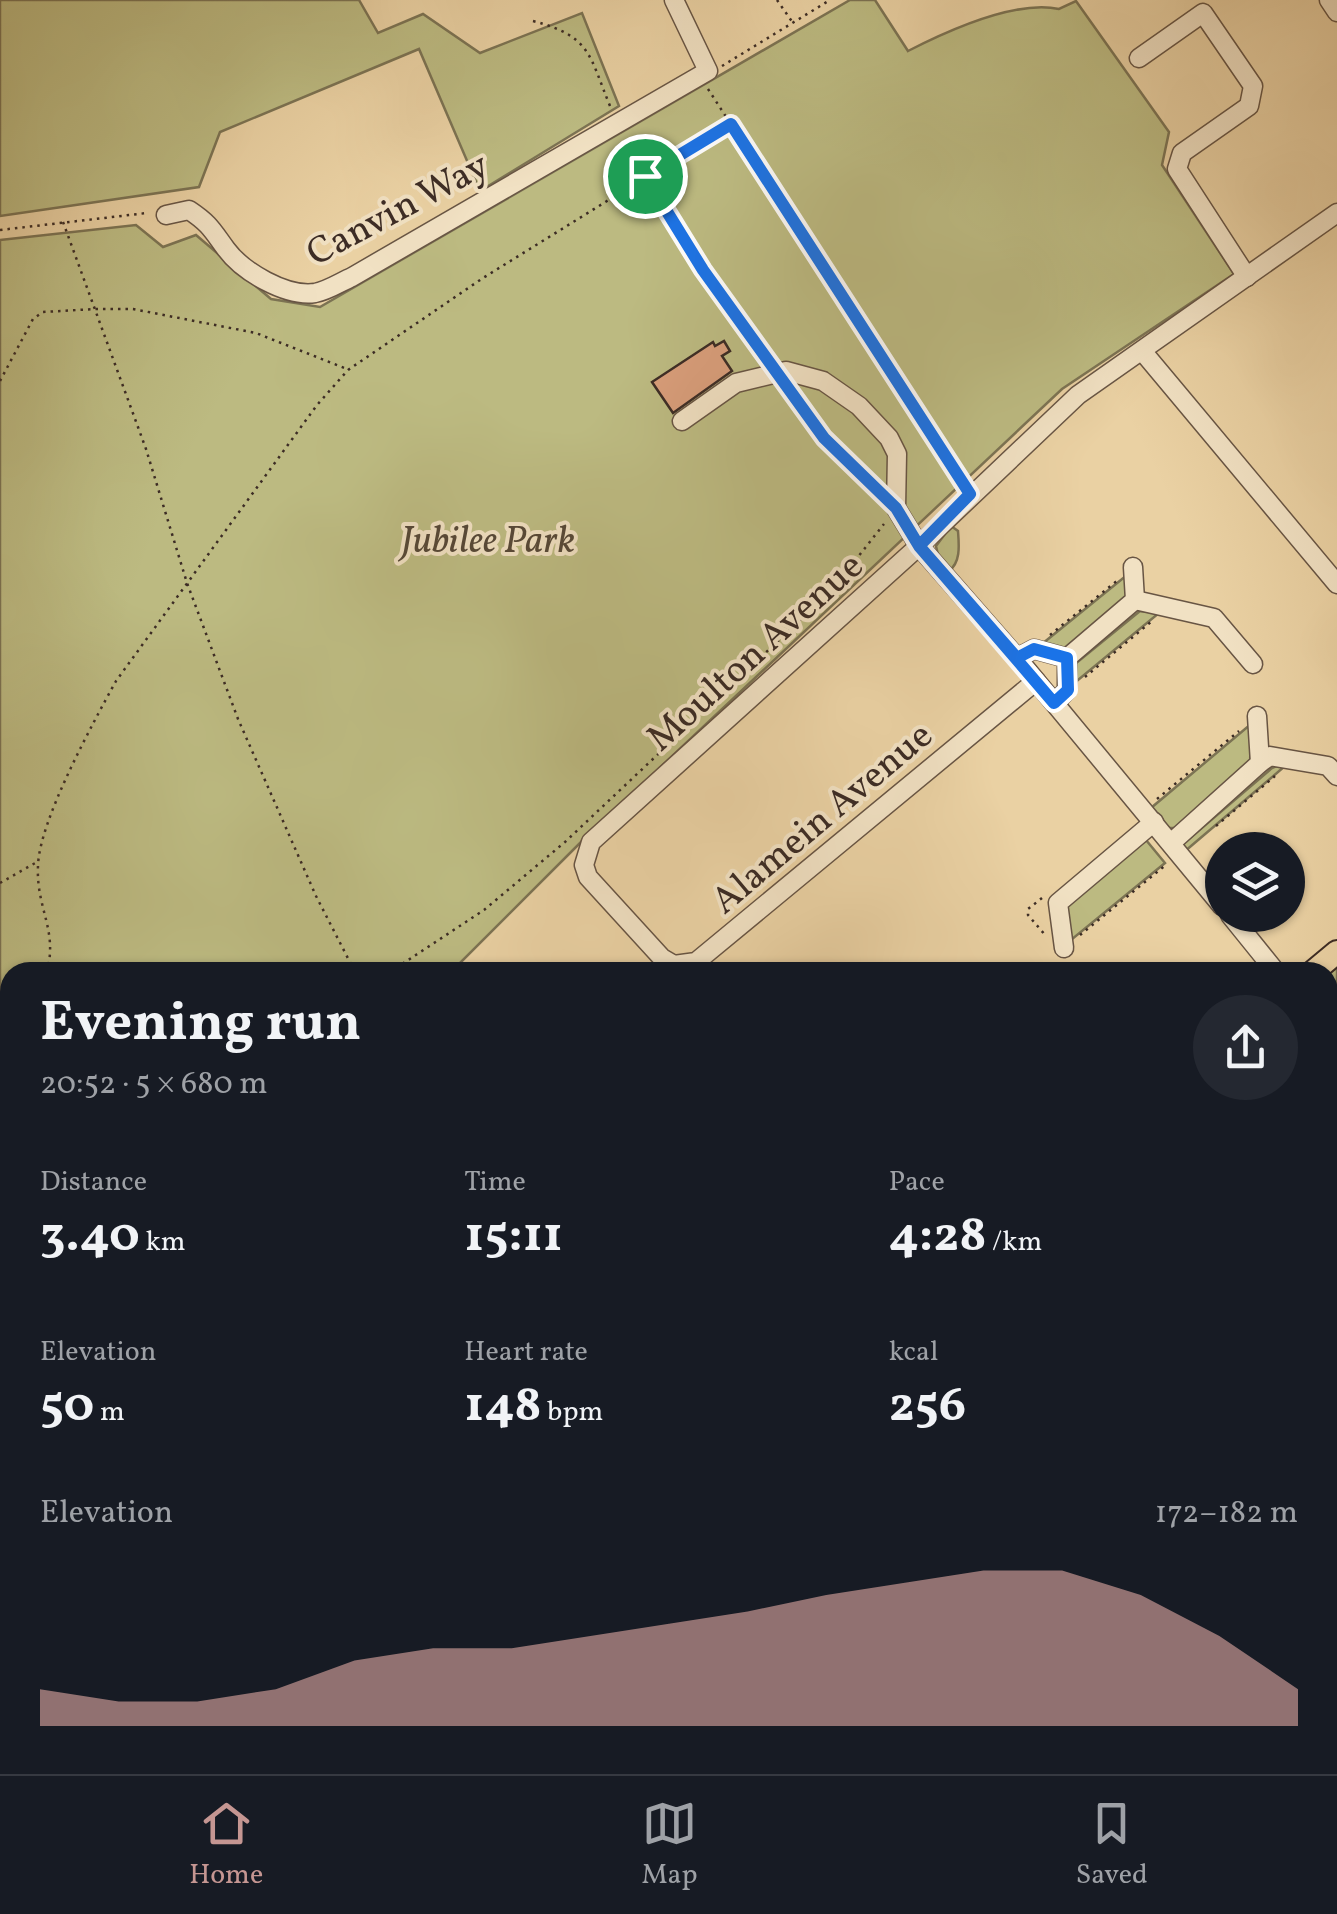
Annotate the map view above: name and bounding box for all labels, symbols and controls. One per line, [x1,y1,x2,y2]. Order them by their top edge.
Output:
pin [603,134,688,219]
street label: Canvin Way [298,141,499,281]
icon: arrive [618,149,673,204]
park label: Jubilee Park [397,516,575,569]
street label: Moulton Avenue [636,542,876,765]
street label: Alamein Avenue [701,711,946,928]
map controls [1205,832,1305,932]
button: layers [1205,832,1305,932]
text: Evening run [40,987,361,1063]
button: share [1193,995,1298,1100]
text: 20:52 · 5 × 680 m [40,1063,268,1107]
text: Distance [40,1163,147,1202]
text: Time [464,1163,526,1202]
text: Pace [889,1163,945,1202]
text: 3.40 [40,1202,140,1272]
text: 15:11 [464,1202,563,1272]
text: 4:28 [889,1202,986,1272]
text: km [140,1223,185,1262]
text: /km [986,1223,1042,1262]
text: Elevation [40,1333,156,1372]
text: Heart rate [464,1333,588,1372]
text: kcal [889,1333,938,1372]
text: 50 [40,1372,94,1442]
text: 148 [464,1372,542,1442]
text: 256 [889,1372,966,1442]
text: m [94,1393,125,1432]
text: bpm [542,1393,603,1432]
text: Elevation [40,1492,173,1536]
text: 172–182 m [1155,1492,1298,1536]
tab: Home [189,1796,263,1895]
tab: Map [641,1796,697,1895]
tab: Saved [1076,1796,1148,1895]

